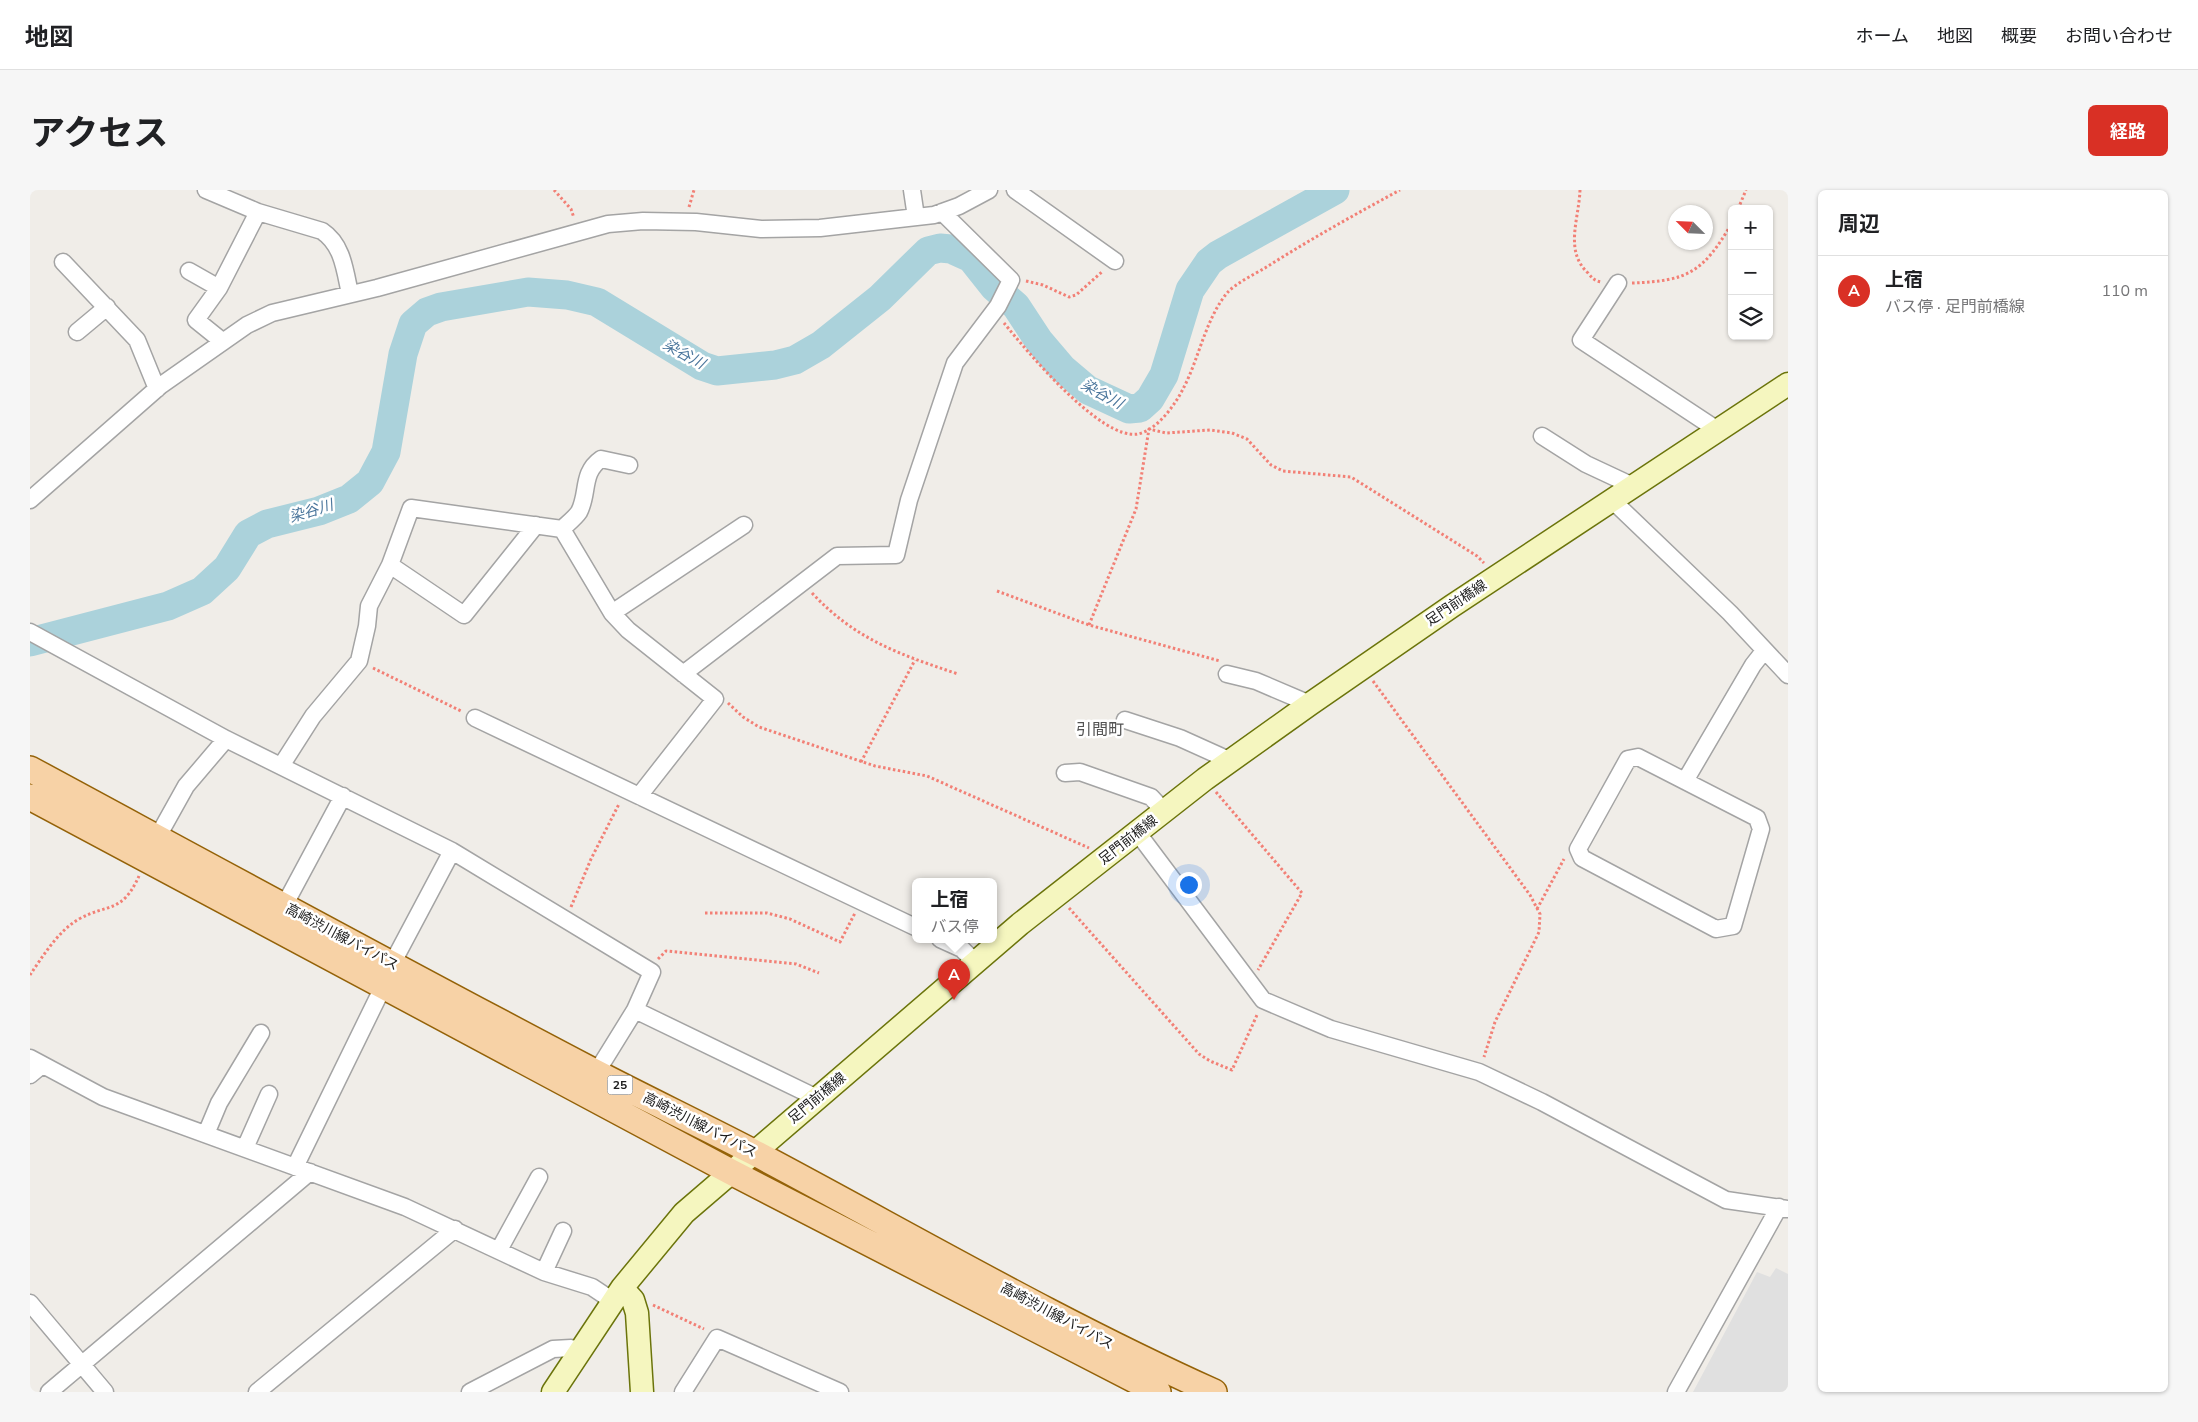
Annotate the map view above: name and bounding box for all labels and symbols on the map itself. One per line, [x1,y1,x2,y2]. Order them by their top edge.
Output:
north arrow [1668,205,1713,250]
water label: 染谷川 [659,334,710,375]
water label: 染谷川 [1077,374,1128,415]
water label: 染谷川 [287,494,337,527]
street label: 足門前橋線 [1422,576,1490,630]
district label: 引間町 [1076,719,1124,741]
street label: 足門前橋線 [1095,811,1161,869]
your location [1176,872,1202,898]
street label: 高崎渋川線バイパス [282,899,402,975]
pin: A [938,959,970,1000]
street label: 足門前橋線 [784,1068,850,1128]
road number: 25 [608,1076,632,1094]
street label: 高崎渋川線バイパス [640,1088,760,1162]
street label: 高崎渋川線バイパス [997,1278,1117,1354]

